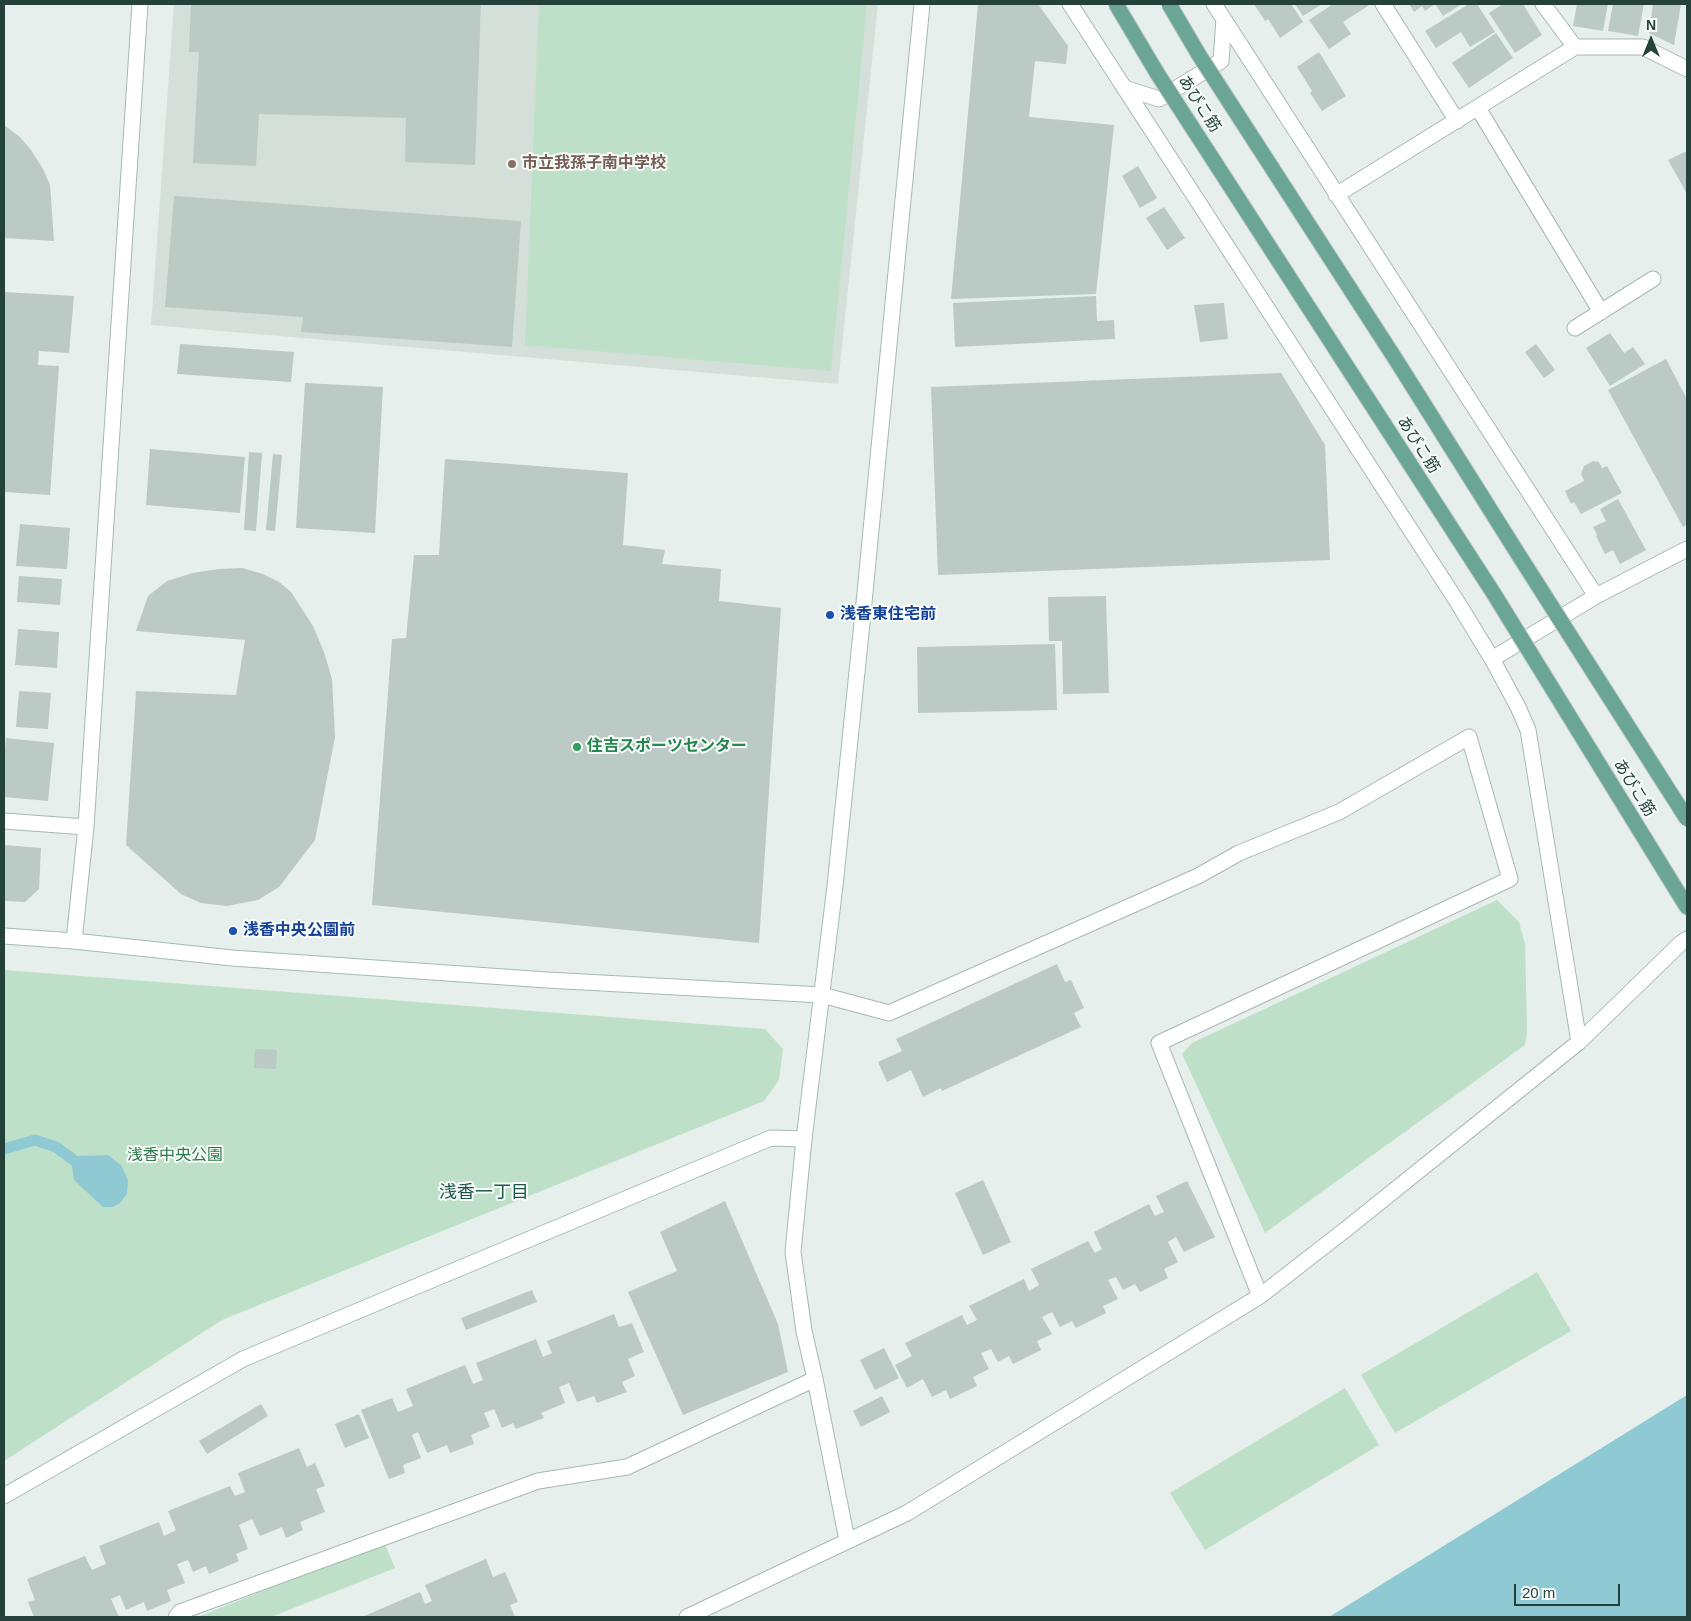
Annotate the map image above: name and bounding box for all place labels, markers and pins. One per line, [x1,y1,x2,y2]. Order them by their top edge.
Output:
place label: 市立我孫子南中学校 [522,154,666,174]
marker: 市立我孫子南中学校 [506,158,518,170]
place label: 浅香東住宅前 [840,605,936,625]
marker: 浅香東住宅前 [824,609,836,621]
place label: 住吉スポーツセンター [587,737,747,757]
marker: 住吉スポーツセンター [571,741,583,753]
place label: 浅香中央公園前 [243,921,355,941]
marker: 浅香中央公園前 [227,925,239,937]

